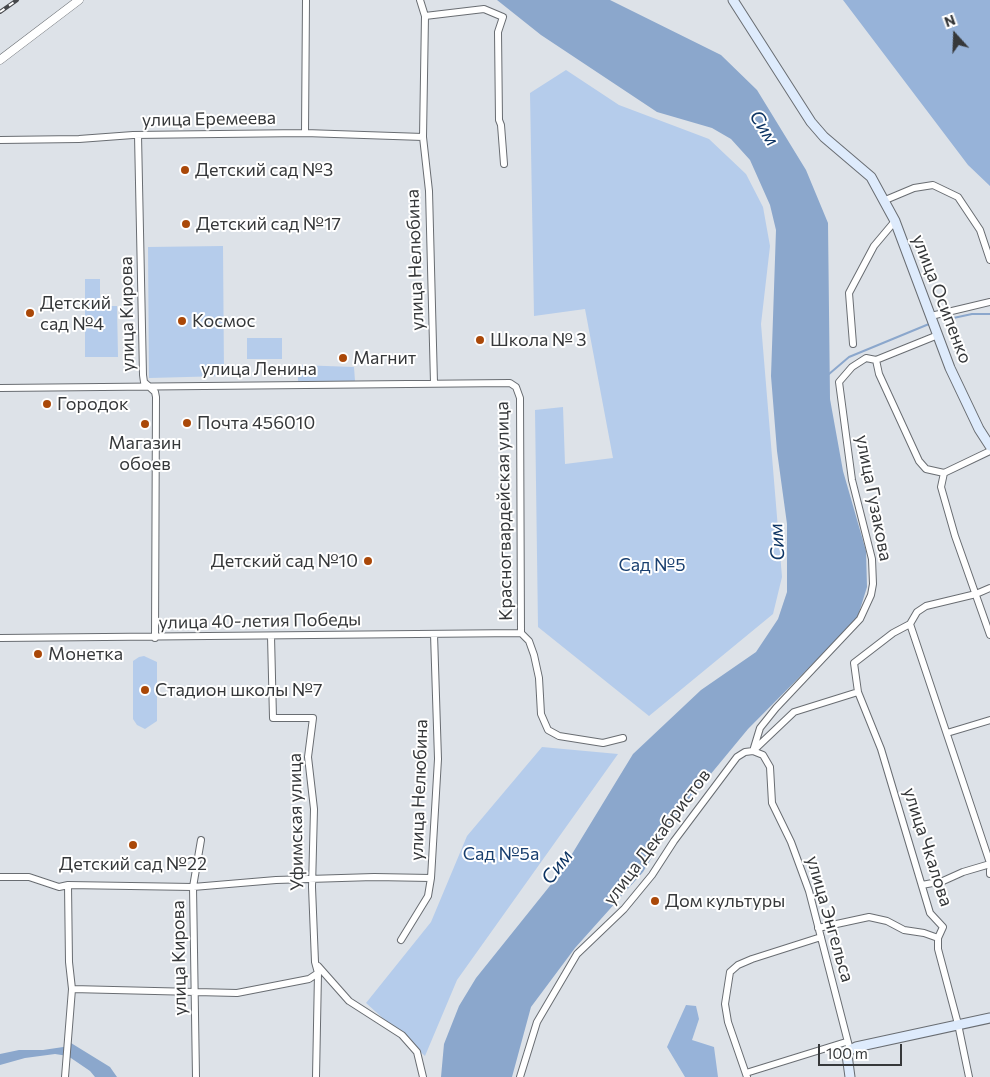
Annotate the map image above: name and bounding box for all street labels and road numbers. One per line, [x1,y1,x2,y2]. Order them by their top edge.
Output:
street label: улица Еремеева [142,107,276,131]
street label: улица Нелюбина [402,189,428,331]
street label: улица Осипенко [907,231,977,367]
street label: улица Кирова [115,256,139,372]
street label: улица Ленина [201,358,317,380]
street label: Красногвардейская улица [491,401,517,621]
street label: улица Гузакова [851,433,897,563]
street label: улица 40-летия Победы [159,608,361,634]
street label: улица Нелюбина [406,719,432,861]
street label: Уфимская улица [284,753,308,891]
street label: улица Декабристов [599,765,715,909]
street label: улица Чкалова [899,785,957,909]
street label: улица Энгельса [802,853,858,985]
street label: улица Кирова [167,900,191,1016]

